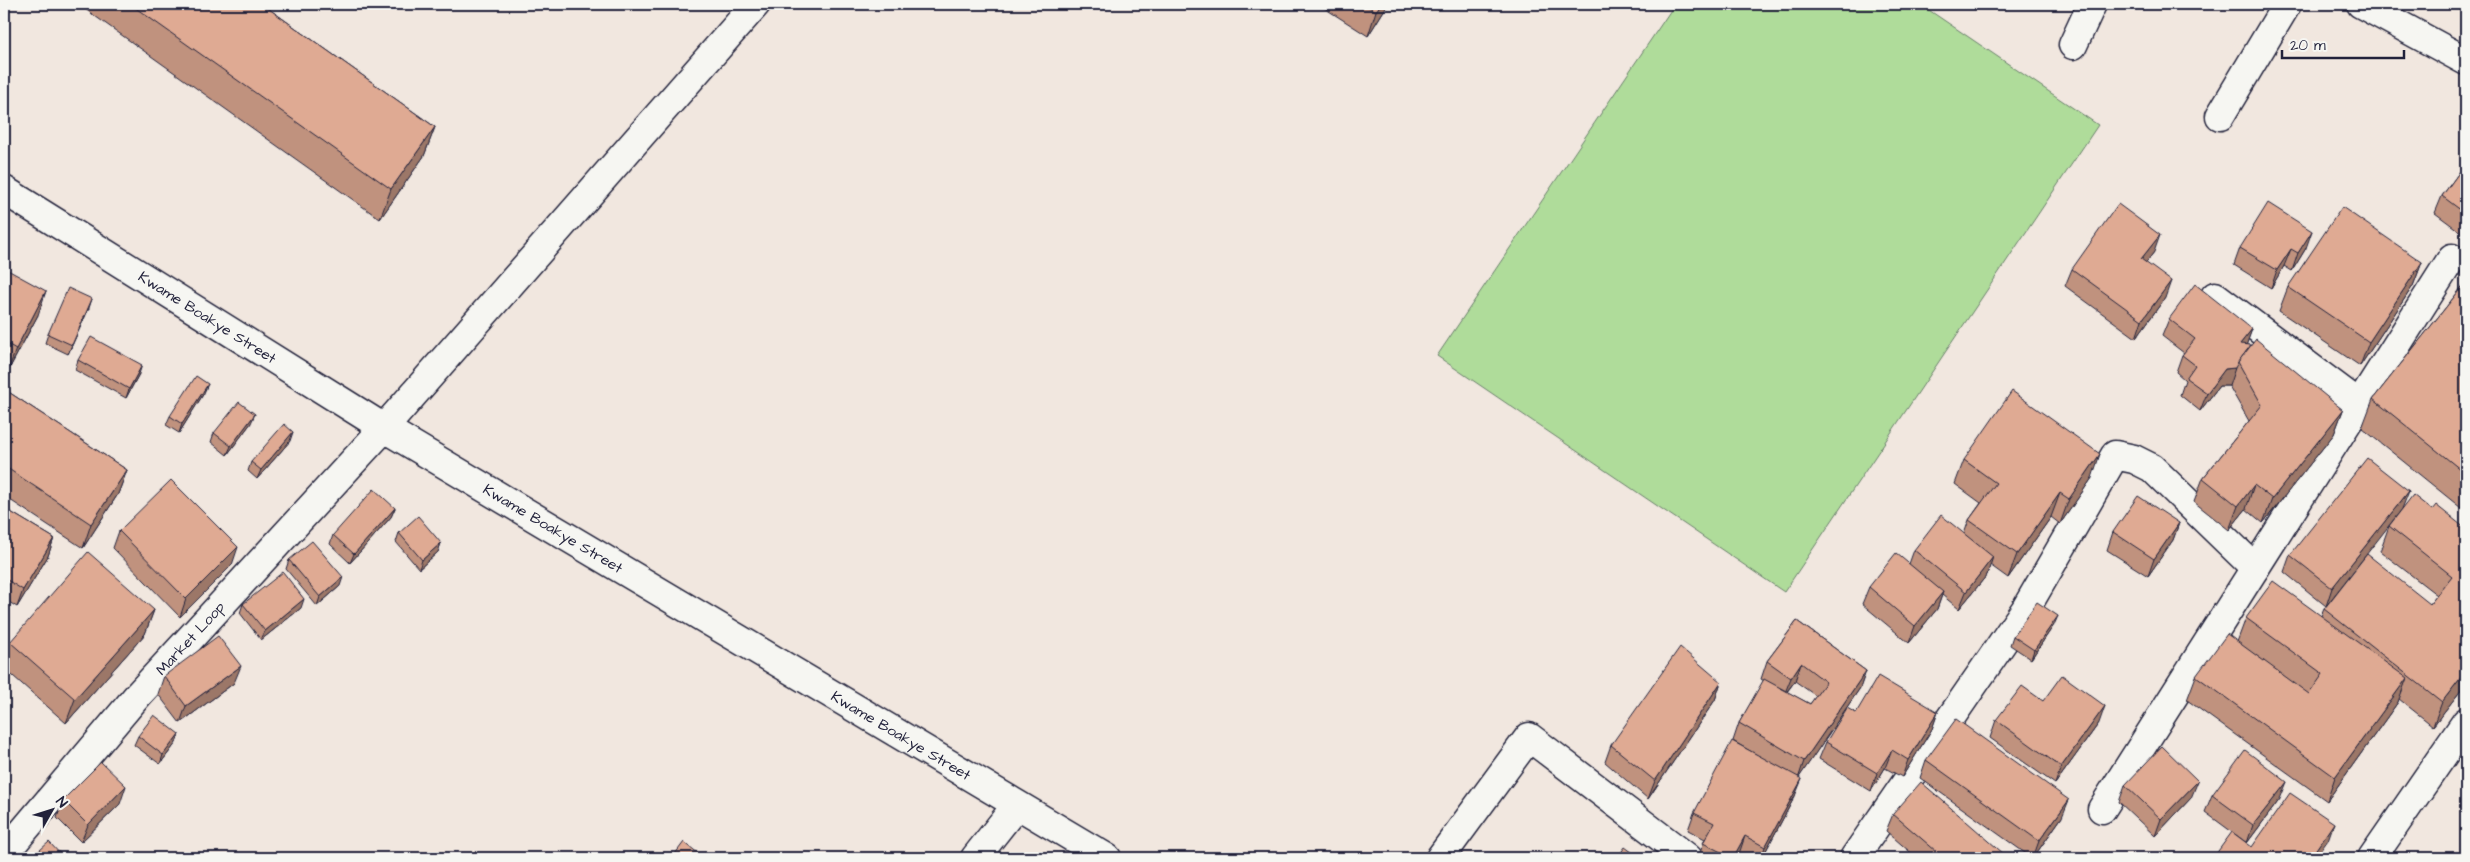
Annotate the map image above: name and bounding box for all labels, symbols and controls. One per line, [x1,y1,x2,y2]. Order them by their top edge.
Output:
scale bar [2282,28,2405,60]
text: 20 m [2290,35,2326,56]
street label: Kwame Boakye Street [134,267,280,369]
street label: Kwame Boakye Street [479,479,627,579]
street label: Market Loop [151,597,230,680]
street label: Kwame Boakye Street [827,686,975,786]
north arrow [28,784,78,834]
text: N [51,793,72,812]

